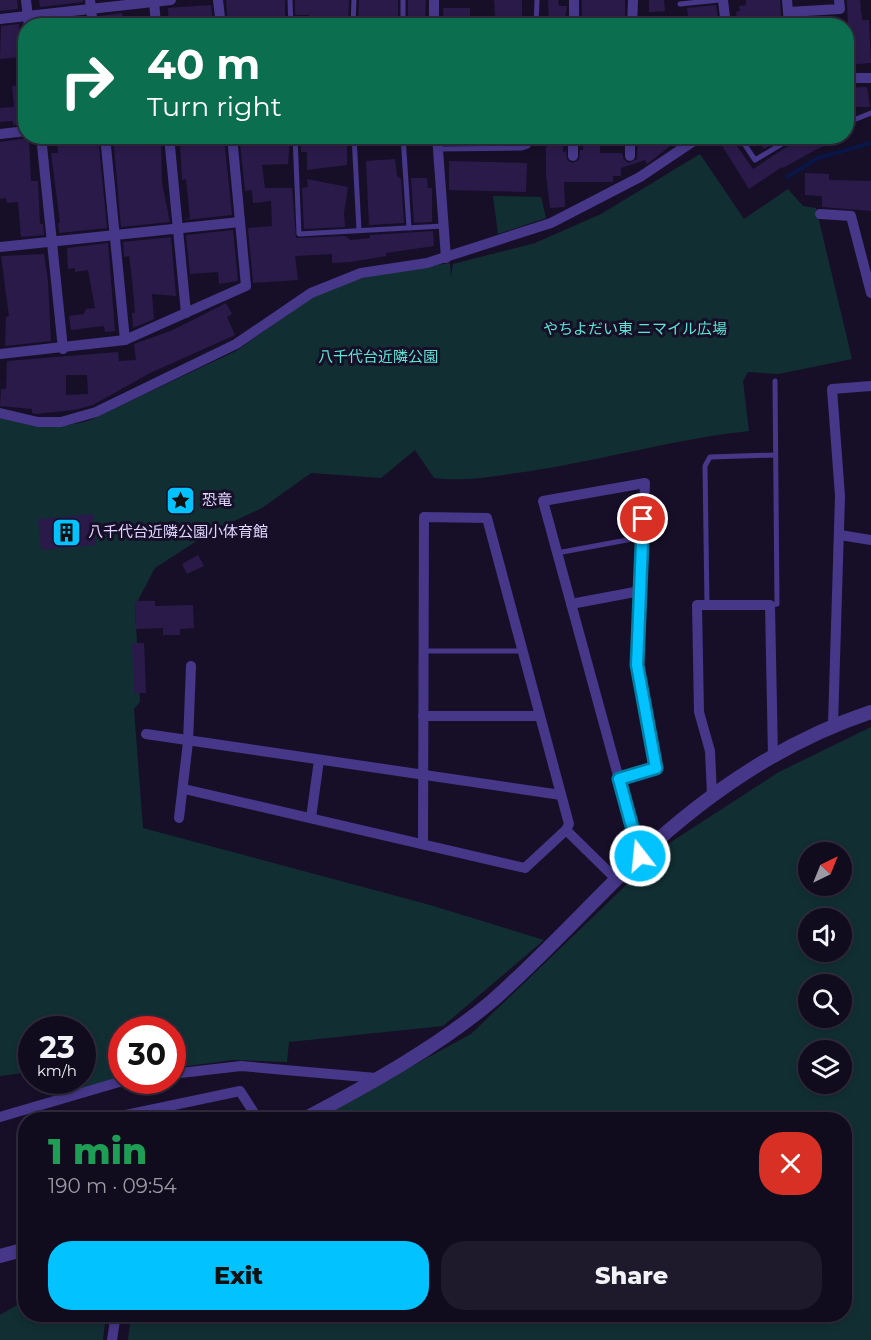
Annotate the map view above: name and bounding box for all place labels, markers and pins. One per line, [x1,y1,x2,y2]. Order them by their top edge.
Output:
place icon: 恐竜 [165,484,197,516]
place label: 恐竜 [202,490,232,509]
pin [617,493,668,544]
building icon: 八千代台近隣公園小体育館 [51,516,83,548]
place label: 八千代台近隣公園小体育館 [88,522,268,541]

